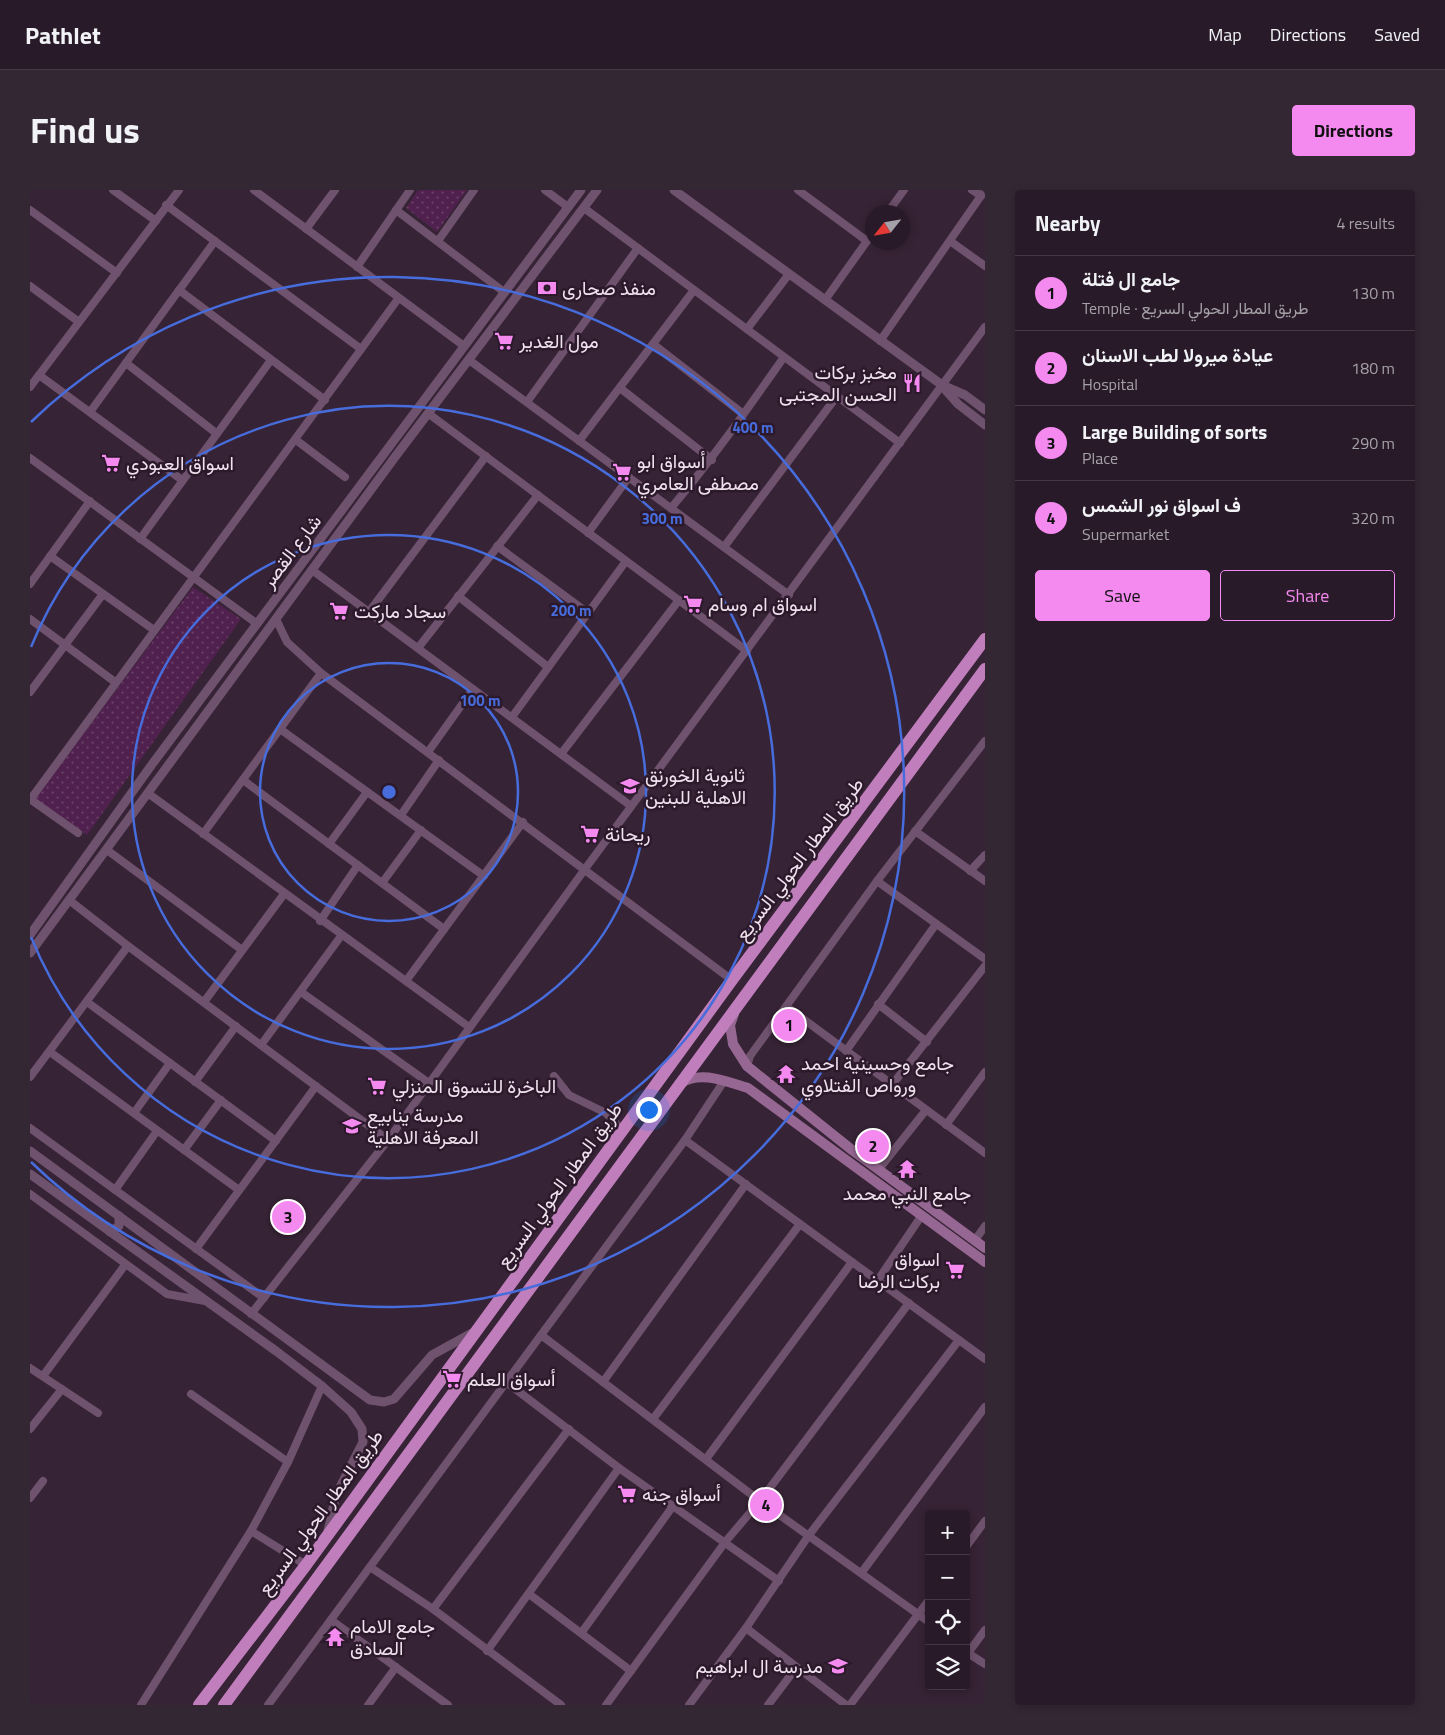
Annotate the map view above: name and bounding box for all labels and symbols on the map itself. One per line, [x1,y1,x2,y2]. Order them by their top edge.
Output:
north arrow [865,205,910,250]
place label: منفذ صحارى [562,273,656,302]
bank icon: منفذ صحارى [536,277,558,299]
place label: مول الغدير [518,326,599,355]
supermarket icon: مول الغدير [493,330,515,352]
place label: مخبز بركات الحسن المجتبى [779,357,897,408]
restaurant icon: مخبز بركات الحسن المجتبى [901,372,923,394]
text: 400 m [732,416,774,439]
place label: أسواق ابو مصطفى العامري [637,446,759,499]
place label: اسواق العبودي [126,448,234,479]
supermarket icon: اسواق العبودي [100,452,122,474]
supermarket icon: أسواق ابو مصطفى العامري [611,461,633,483]
text: 300 m [641,507,683,530]
street label: شارع القصر [253,508,328,594]
place label: اسواق ام وسام [708,589,817,618]
supermarket icon: اسواق ام وسام [682,593,704,615]
place label: سجاد ماركت [354,596,446,625]
text: 200 m [550,599,592,622]
supermarket icon: سجاد ماركت [328,600,350,622]
text: 100 m [459,689,501,712]
place label: ثانوية الخورنق الاهلية للبنين [645,760,746,811]
street label: طريق المطار الحولي السريع [727,771,872,948]
school or university icon: ثانوية الخورنق الاهلية للبنين [619,775,641,797]
centre of rings [380,783,398,801]
place label: ريحانة [605,819,651,848]
supermarket icon: ريحانة [579,823,601,845]
pin: 1 [773,1006,805,1044]
place label: جامع وحسينية احمد ورواص الفتلاوي [801,1048,954,1101]
temple icon: جامع وحسينية احمد ورواص الفتلاوي [775,1063,797,1085]
place label: الباخرة للتسوق المنزلي [392,1071,556,1102]
supermarket icon: الباخرة للتسوق المنزلي [366,1075,388,1097]
street label: طريق المطار الحولي السريع [488,1096,630,1275]
your location [636,1097,662,1123]
place label: مدرسة ينابيع المعرفة الاهلية [367,1100,479,1151]
school or university icon: مدرسة ينابيع المعرفة الاهلية [341,1115,363,1137]
pin: 2 [857,1127,889,1165]
temple icon: جامع النبي محمد [896,1158,918,1180]
place label: جامع النبي محمد [843,1178,971,1209]
pin: 3 [272,1198,304,1236]
place label: اسواق بركات الرضا [858,1244,940,1295]
supermarket icon: اسواق بركات الرضا [944,1259,966,1281]
place label: أسواق العلم [467,1364,555,1393]
supermarket icon: أسواق العلم [441,1368,463,1390]
street label: طريق المطار الحولي السريع [249,1423,391,1602]
place label: أسواق جنه [642,1479,721,1508]
supermarket icon: أسواق جنه [616,1483,638,1505]
pin: 4 [750,1486,782,1524]
place label: جامع الامام الصادق [350,1611,435,1662]
temple icon: جامع الامام الصادق [324,1626,346,1648]
place label: مدرسة ال ابراهيم [695,1651,823,1680]
school or university icon: مدرسة ال ابراهيم [827,1655,849,1677]

